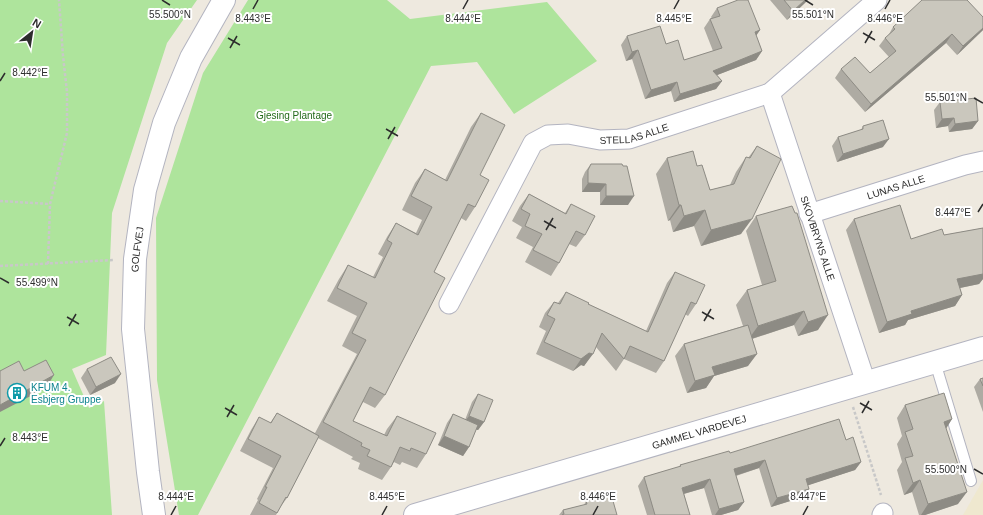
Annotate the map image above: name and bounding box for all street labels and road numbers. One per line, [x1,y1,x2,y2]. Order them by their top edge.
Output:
street label: STELLAS ALLE [599,121,670,146]
street label: LUNAS ALLE [866,172,926,201]
street label: SKOVBRYNS ALLE [799,194,837,282]
street label: GOLFVEJ [129,226,145,272]
street label: GAMMEL VARDEVEJ [650,412,747,451]

